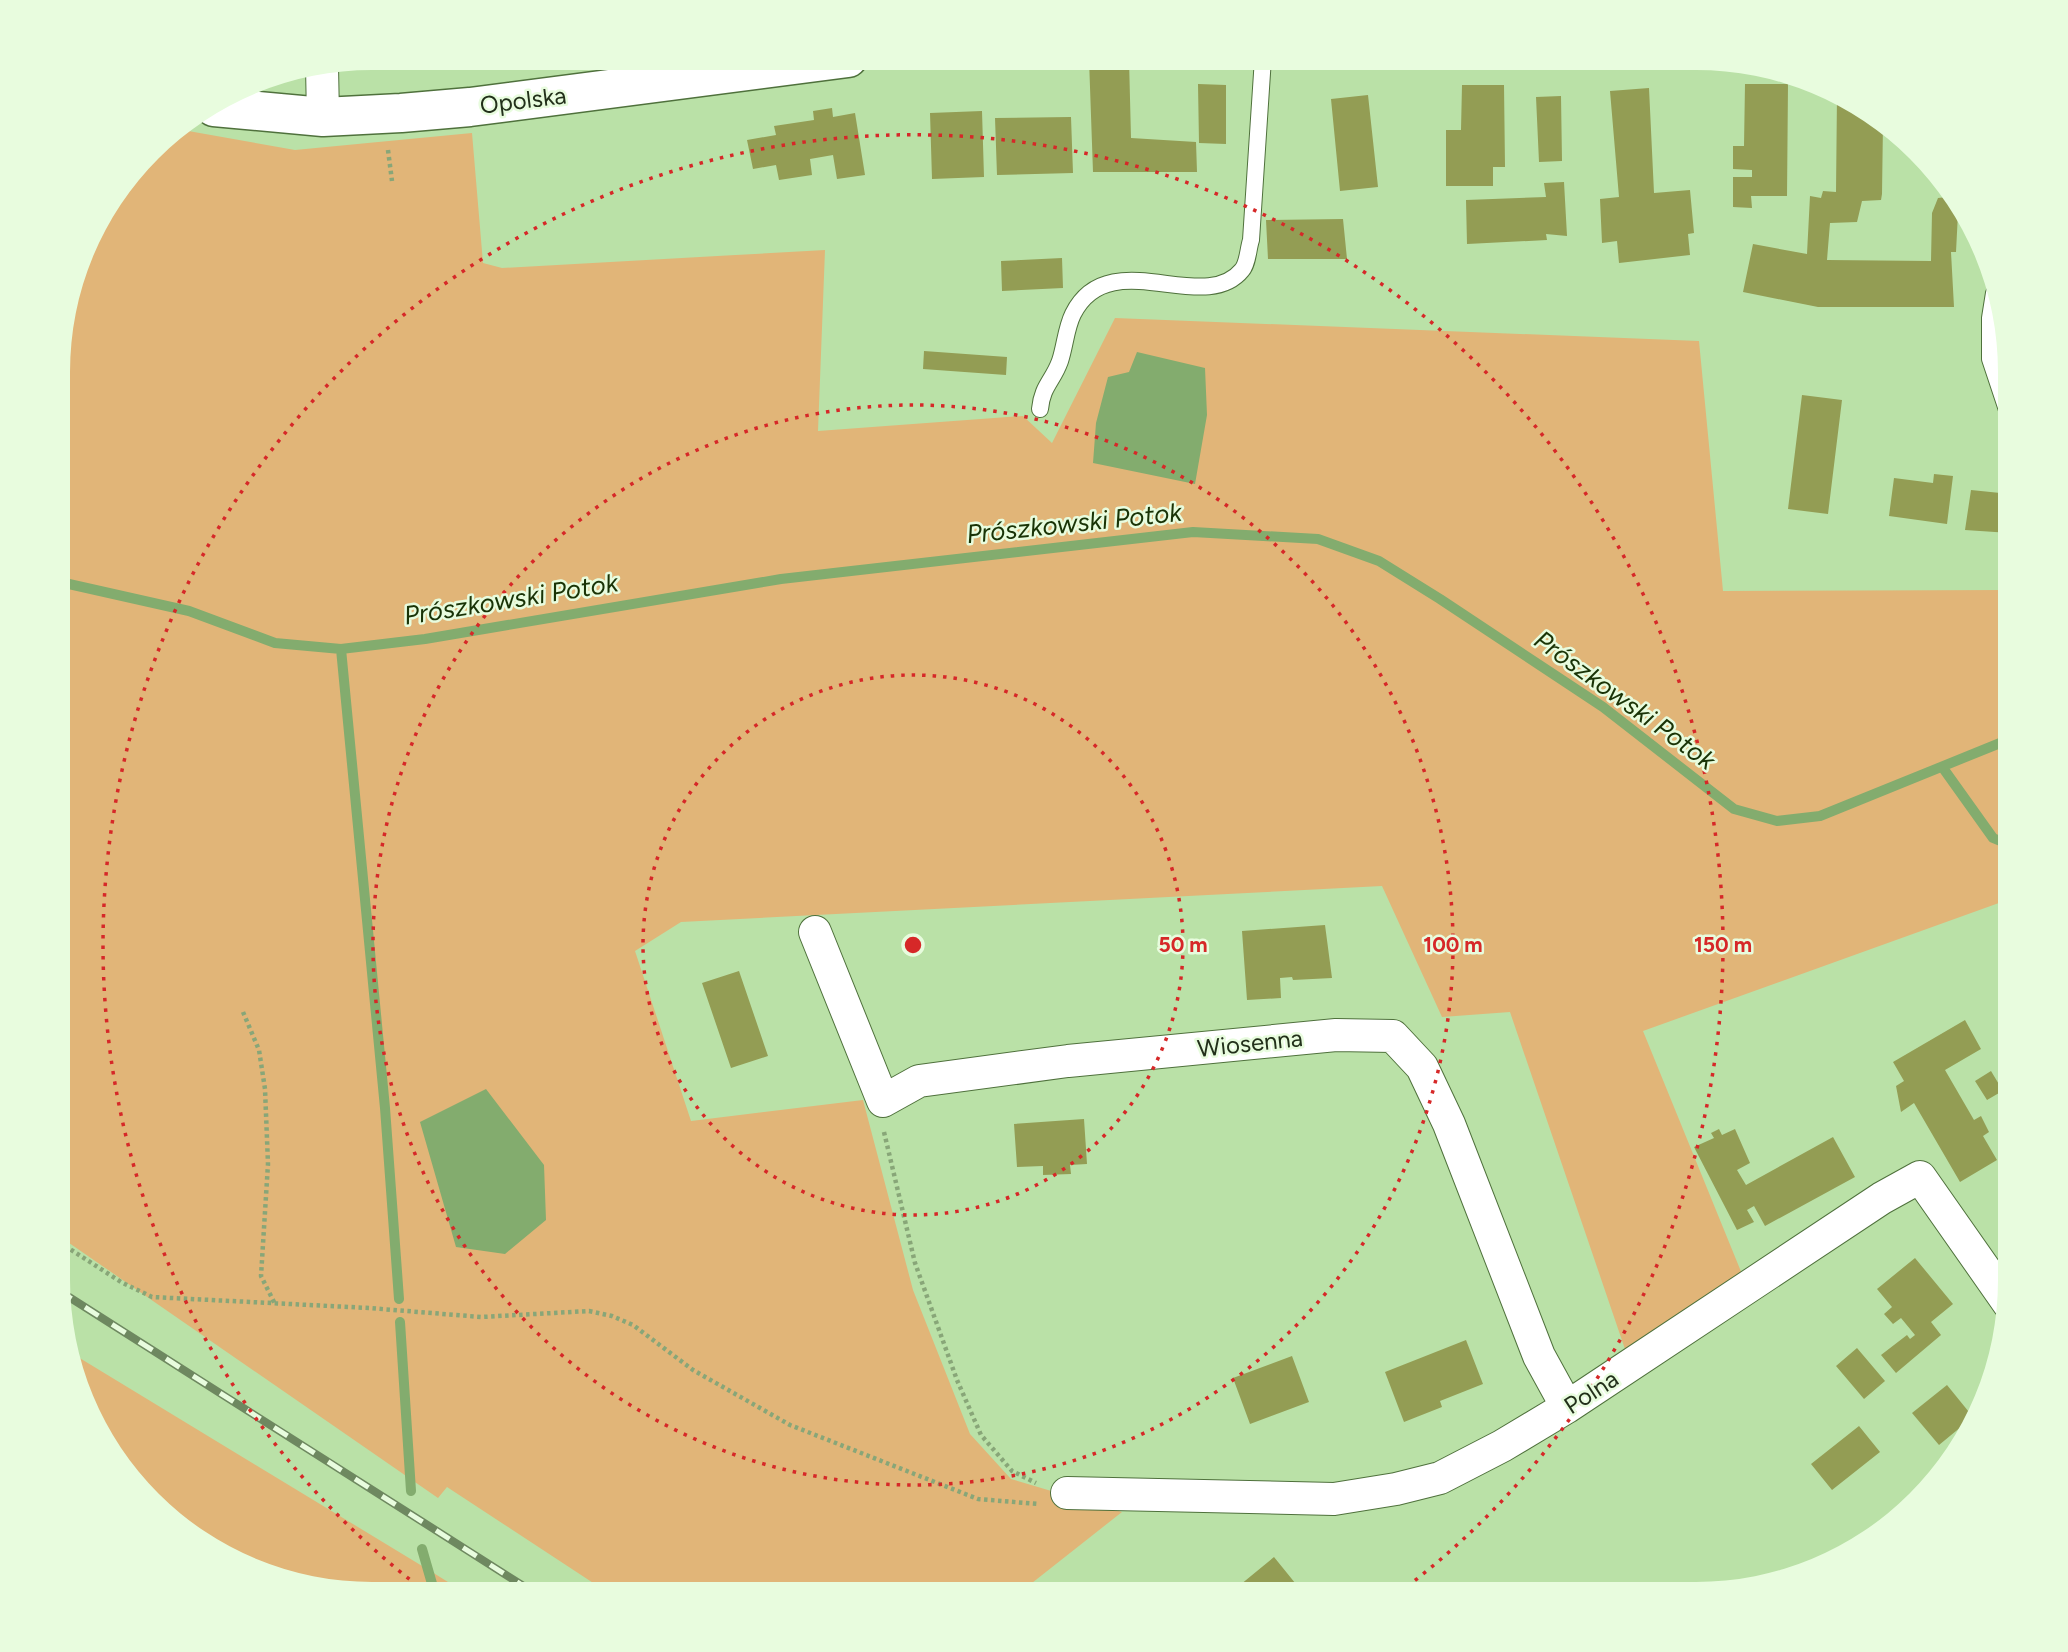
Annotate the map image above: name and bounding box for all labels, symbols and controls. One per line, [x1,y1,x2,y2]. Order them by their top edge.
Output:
street label: Opolska [478,80,568,120]
water label: Prószkowski Potok [965,496,1185,550]
water label: Prószkowski Potok [402,566,622,632]
water label: Prószkowski Potok [1528,623,1723,777]
text: 50 m [1158,932,1208,957]
text: 100 m [1423,932,1483,957]
text: 150 m [1694,932,1752,957]
centre of rings [901,933,925,957]
street label: Wiosenna [1196,1023,1304,1063]
street label: Polna [1559,1364,1623,1420]

